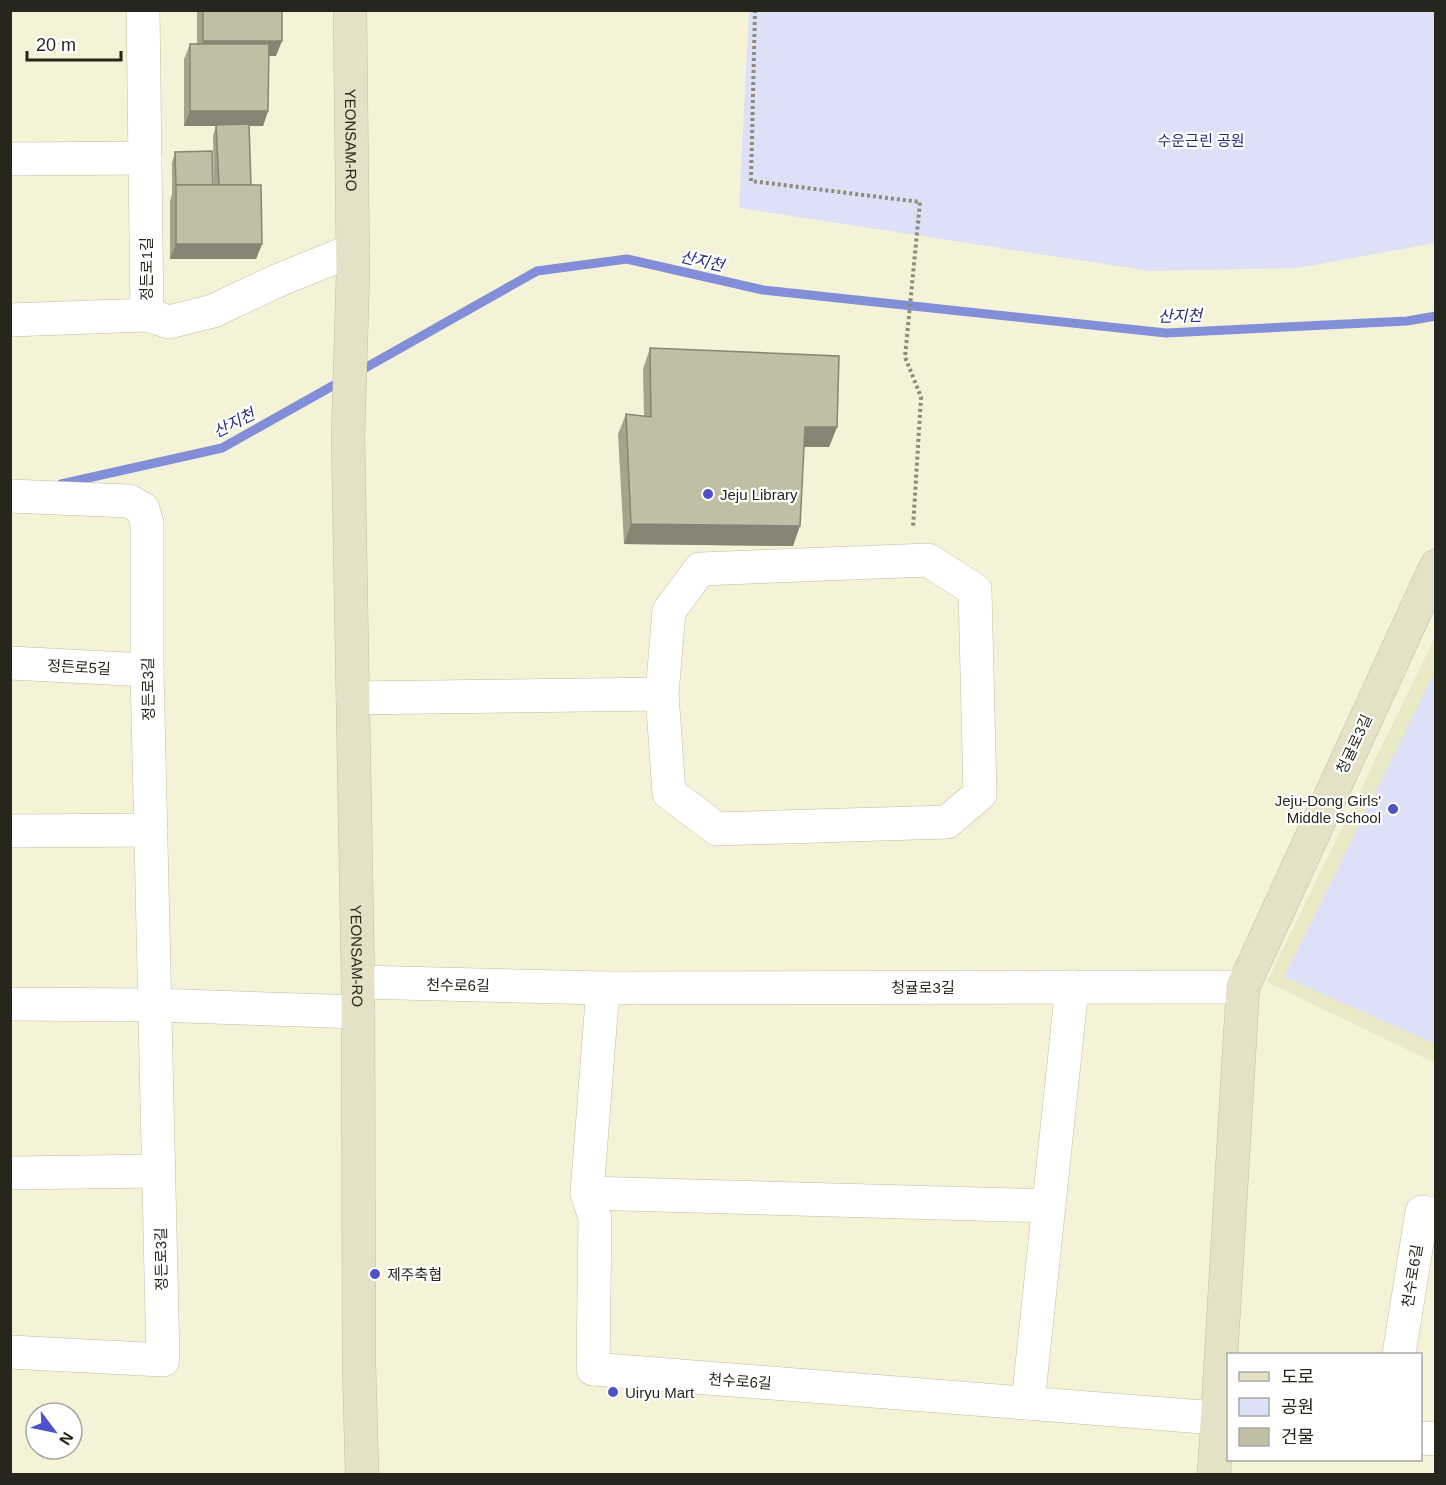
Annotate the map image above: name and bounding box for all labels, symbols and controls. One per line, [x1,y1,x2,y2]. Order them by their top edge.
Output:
scale bar [27,24,122,62]
text: 20 m [36,35,76,55]
street label: YEONSAM-RO [342,89,361,191]
park label: 수운근린 공원 [1158,132,1244,149]
street label: 정든로1길 [138,237,155,301]
water label: 산지천 [679,248,728,275]
water label: 산지천 [1158,307,1204,325]
water label: 산지천 [210,404,260,441]
place label: Jeju Library [720,486,798,503]
marker: Jeju Library [701,487,715,501]
street label: 정든로5길 [47,657,111,677]
street label: 정든로3길 [139,657,157,721]
street label: 청귤로3길 [1333,712,1375,776]
place label: Jeju-Dong Girls' Middle School [1275,792,1381,826]
marker: Jeju-Dong Girls' Middle School [1386,802,1400,816]
street label: YEONSAM-RO [348,904,367,1007]
street label: 천수로6길 [426,976,490,994]
street label: 청귤로3길 [891,979,955,996]
street label: 정든로3길 [152,1227,170,1291]
street label: 천수로6길 [1399,1243,1425,1309]
place label: 제주축협 [387,1266,442,1283]
marker: 제주축협 [368,1267,382,1281]
legend [1227,1353,1422,1461]
text: 도로 [1281,1367,1314,1387]
street label: 천수로6길 [708,1370,772,1392]
place label: Uiryu Mart [625,1384,695,1401]
marker: Uiryu Mart [606,1385,620,1399]
text: 공원 [1281,1397,1314,1417]
north arrow [24,1401,84,1461]
text: 건물 [1281,1427,1314,1447]
text: N [56,1429,77,1448]

